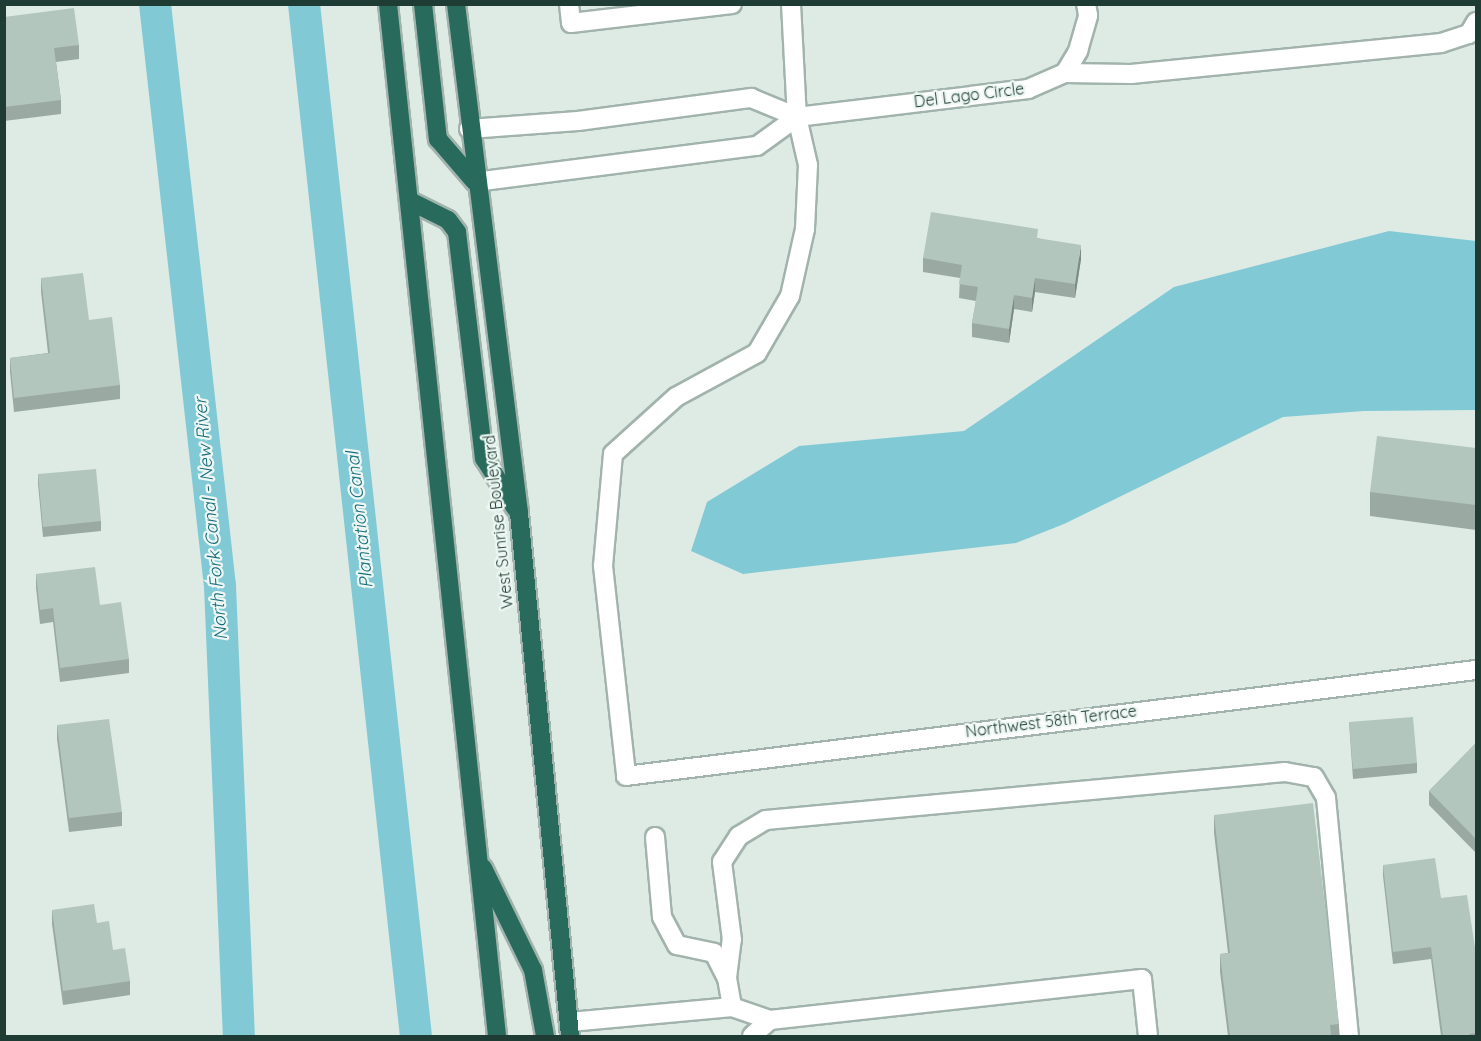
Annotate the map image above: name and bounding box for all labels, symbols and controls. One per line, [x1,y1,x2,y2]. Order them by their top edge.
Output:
street label: Del Lago Circle [913,79,1025,111]
water label: North Fork Canal - New River [190,397,232,641]
street label: West Sunrise Boulevard [479,434,517,610]
water label: Plantation Canal [342,451,378,589]
street label: Northwest 58th Terrace [964,701,1138,741]

